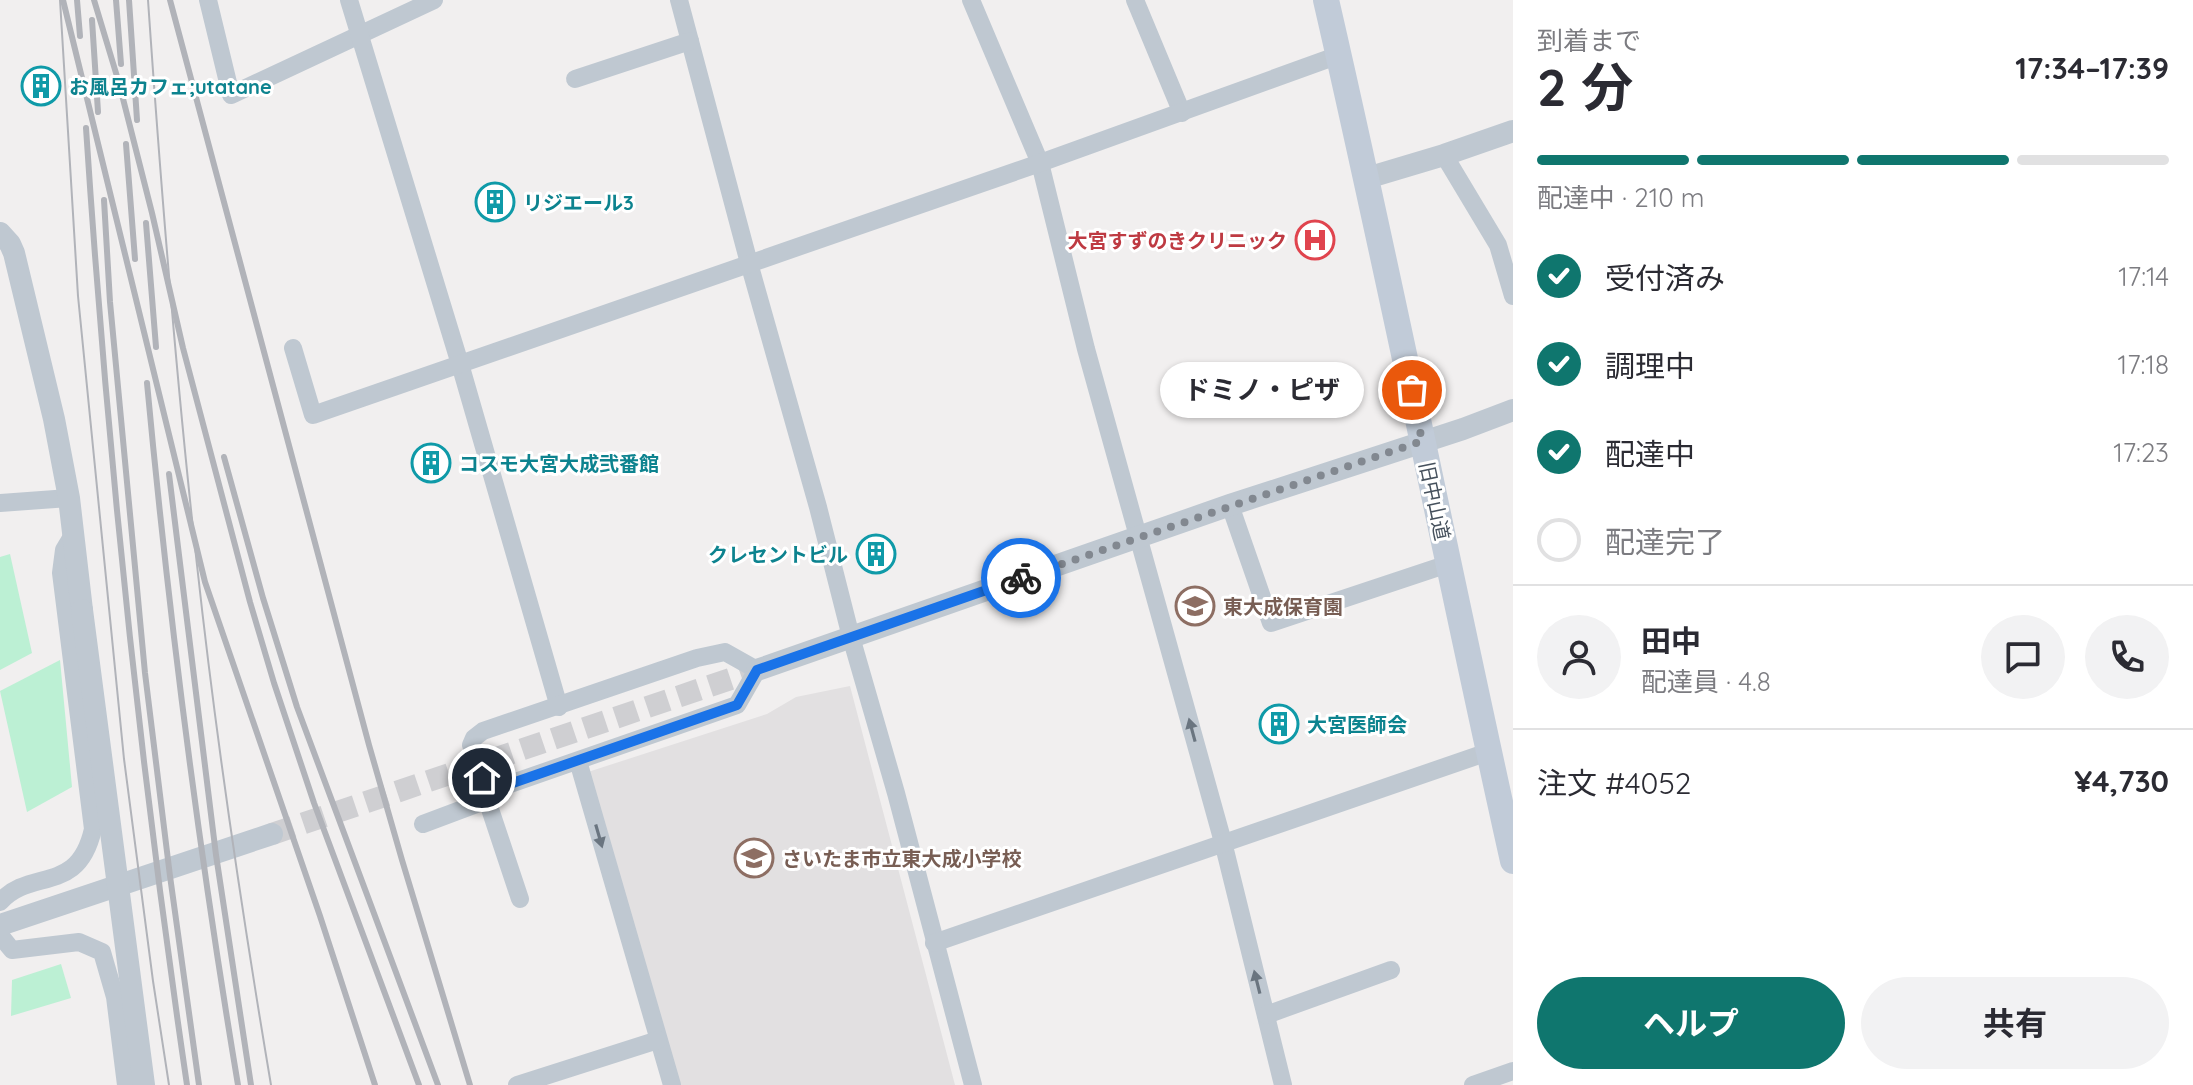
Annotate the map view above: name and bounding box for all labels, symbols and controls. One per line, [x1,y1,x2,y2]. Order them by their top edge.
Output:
text: 到着まで [1537,24,1641,57]
text: 17:34–17:39 [2015,49,2169,87]
text: 2 分 [1537,54,1633,119]
building icon: お風呂カフェ;utatane [20,65,62,107]
place label: お風呂カフェ;utatane [69,74,272,99]
building icon: リジエール3 [474,181,516,223]
text: 配達中 · 210 m [1537,181,1705,214]
place label: リジエール3 [523,190,634,215]
hospital icon: 大宮すずのきクリニック [1294,219,1336,261]
place label: 大宮すずのきクリニック [1068,228,1287,253]
icon: check [1537,254,1581,298]
text: 受付済み [1605,259,1725,297]
text: 17:14 [2118,260,2169,293]
icon: check [1537,342,1581,386]
text: 調理中 [1605,347,1695,385]
text: 17:18 [2118,348,2169,381]
pin [1378,356,1446,424]
callout: ドミノ・ピザ [1160,362,1364,418]
icon: bag [1390,368,1434,412]
text: ドミノ・ピザ [1184,373,1340,406]
icon: check [1537,430,1581,474]
text: 配達中 [1605,435,1695,473]
text: 17:23 [2113,436,2169,469]
building icon: コスモ大宮大成弐番館 [410,442,452,484]
place label: コスモ大宮大成弐番館 [459,451,659,476]
street label: 旧中山道 [1414,459,1456,543]
text: 配達完了 [1605,523,1725,561]
building icon: クレセントビル [855,533,897,575]
courier [981,538,1061,618]
place label: クレセントビル [708,542,848,567]
icon: bike [999,556,1043,600]
school or university icon: 東大成保育園 [1174,585,1216,627]
place label: 東大成保育園 [1223,594,1343,619]
button: person [1537,615,1621,699]
button: chat [1981,615,2065,699]
button: phone [2085,615,2169,699]
text: 田中 [1641,622,1701,660]
text: 配達員 · 4.8 [1641,665,1771,698]
building icon: 大宮医師会 [1258,703,1300,745]
place label: 大宮医師会 [1307,712,1407,737]
one-way arrow [1185,718,1198,742]
pin [448,744,516,812]
icon: home [460,756,504,800]
text: ¥4,730 [2074,762,2169,800]
text: 注文 #4052 [1537,764,1691,802]
one-way arrow [594,823,606,848]
school or university icon: さいたま市立東大成小学校 [733,837,775,879]
place label: さいたま市立東大成小学校 [782,846,1021,871]
one-way arrow [1251,969,1263,994]
button: ヘルプ [1537,977,1845,1069]
button: 共有 [1861,977,2169,1069]

